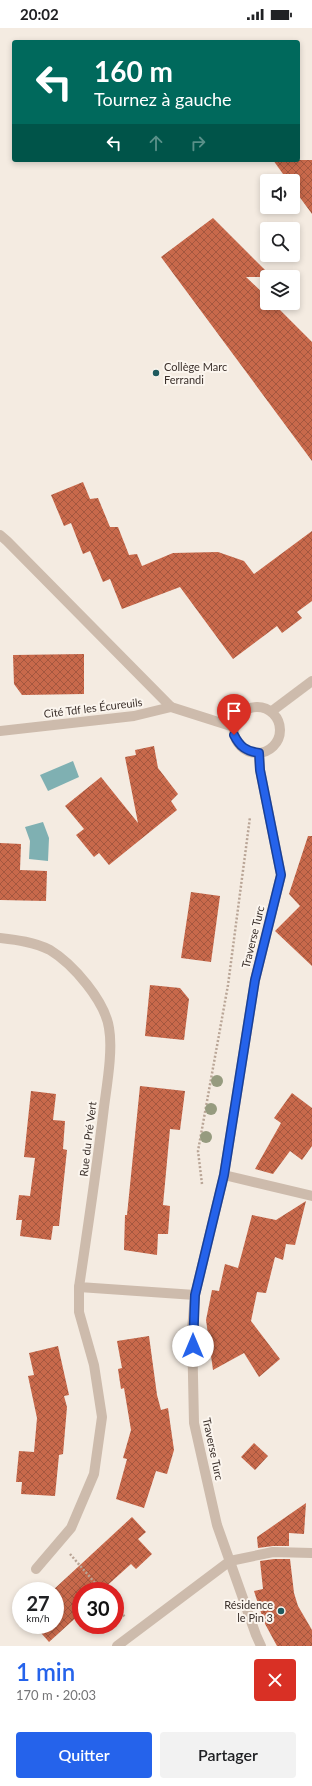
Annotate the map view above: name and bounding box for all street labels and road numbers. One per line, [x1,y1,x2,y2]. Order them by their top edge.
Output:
street label: Cité Tdf les Écureuils [43,695,143,720]
street label: Traverse Turc [239,905,266,969]
street label: Rue du Pré Vert [76,1101,99,1177]
street label: Traverse Turc [201,1417,226,1481]

